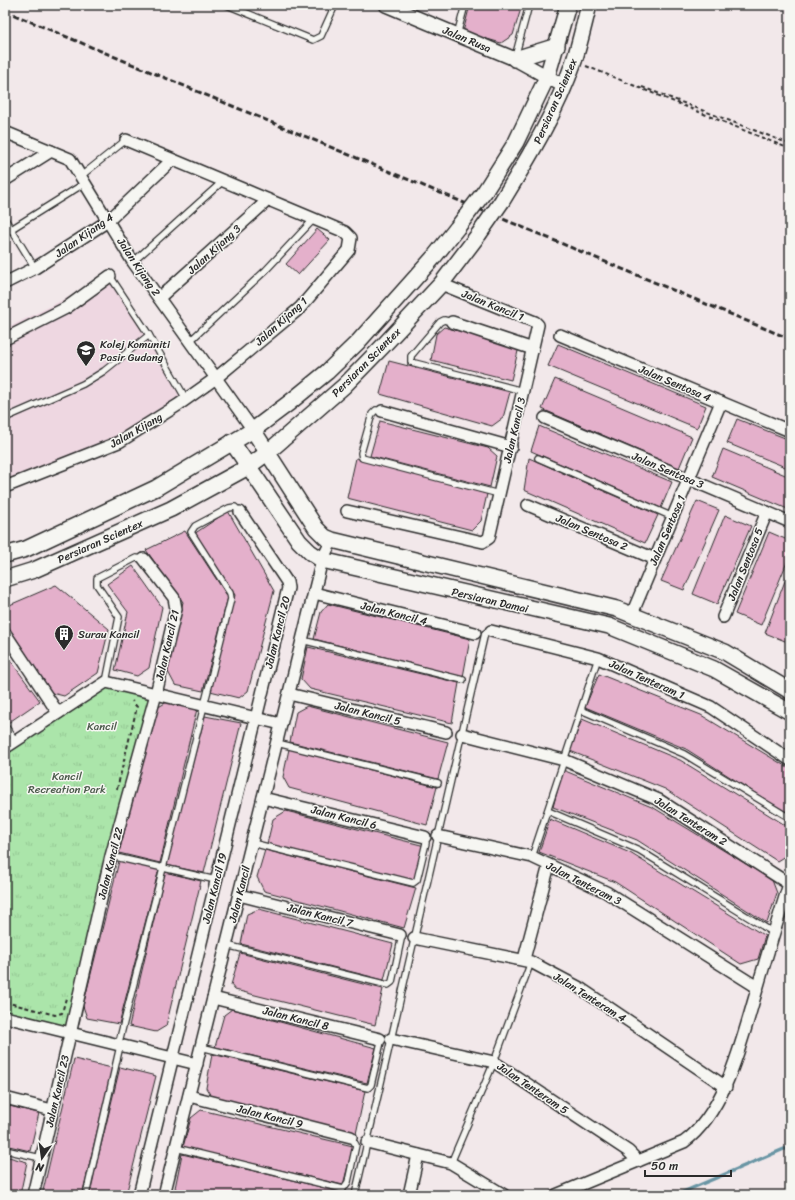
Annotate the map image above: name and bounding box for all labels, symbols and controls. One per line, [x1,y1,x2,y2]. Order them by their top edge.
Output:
street label: Jalan Rusa [439,20,494,58]
street label: Persiaran Scientex [528,55,583,147]
street label: Jalan Kijang 4 [50,208,118,263]
street label: Jalan Kijang 3 [182,220,246,280]
street label: Jalan Kijang 2 [111,233,166,301]
street label: Jalan Kancil 1 [458,284,527,327]
street label: Jalan Kijang 1 [250,292,312,351]
street label: Persiaran Scientex [327,323,406,402]
place label: Kolej Komuniti Pasir Gudang [100,335,171,367]
school or university icon: Kolej Komuniti Pasir Gudang [75,339,97,367]
street label: Jalan Sentosa 4 [635,359,714,407]
street label: Jalan Kancil 3 [497,395,531,466]
street label: Jalan Kijang [105,407,167,454]
street label: Jalan Sentosa 3 [628,446,707,494]
street label: Jalan Sentosa 1 [644,492,691,569]
street label: Jalan Sentosa 2 [552,508,631,556]
street label: Persiaran Scientex [54,514,146,569]
street label: Jalan Sentosa 5 [722,525,769,604]
street label: Persiaran Damai [450,582,531,619]
street label: Jalan Kancil 20 [259,594,296,671]
street label: Jalan Kancil 4 [358,596,429,631]
street label: Jalan Kancil 21 [150,608,185,683]
building icon: Surau Kancil [53,623,75,651]
place label: Surau Kancil [78,625,140,644]
street label: Jalan Tenteram 1 [605,654,688,705]
street label: Jalan Kancil 5 [332,696,403,731]
park label: Kancil [87,717,118,736]
park label: Kancil Recreation Park [28,767,106,799]
street label: Jalan Tenteram 2 [650,791,731,852]
street label: Jalan Kancil 6 [308,800,379,835]
street label: Jalan Kancil 22 [92,825,129,902]
street label: Jalan Kancil 19 [196,851,233,926]
street label: Jalan Tenteram 3 [542,856,625,911]
street label: Jalan Kancil [223,863,256,926]
street label: Jalan Kancil 7 [284,898,355,933]
street label: Jalan Tenteram 4 [549,967,630,1028]
street label: Jalan Kancil 8 [260,1001,331,1036]
street label: Jalan Kancil 23 [40,1053,75,1130]
street label: Jalan Tenteram 5 [492,1057,573,1120]
street label: Jalan Kancil 9 [234,1099,305,1134]
north arrow [22,1138,62,1178]
scale bar [645,1152,731,1178]
text: 50 m [651,1155,678,1177]
text: N [34,1157,47,1178]

